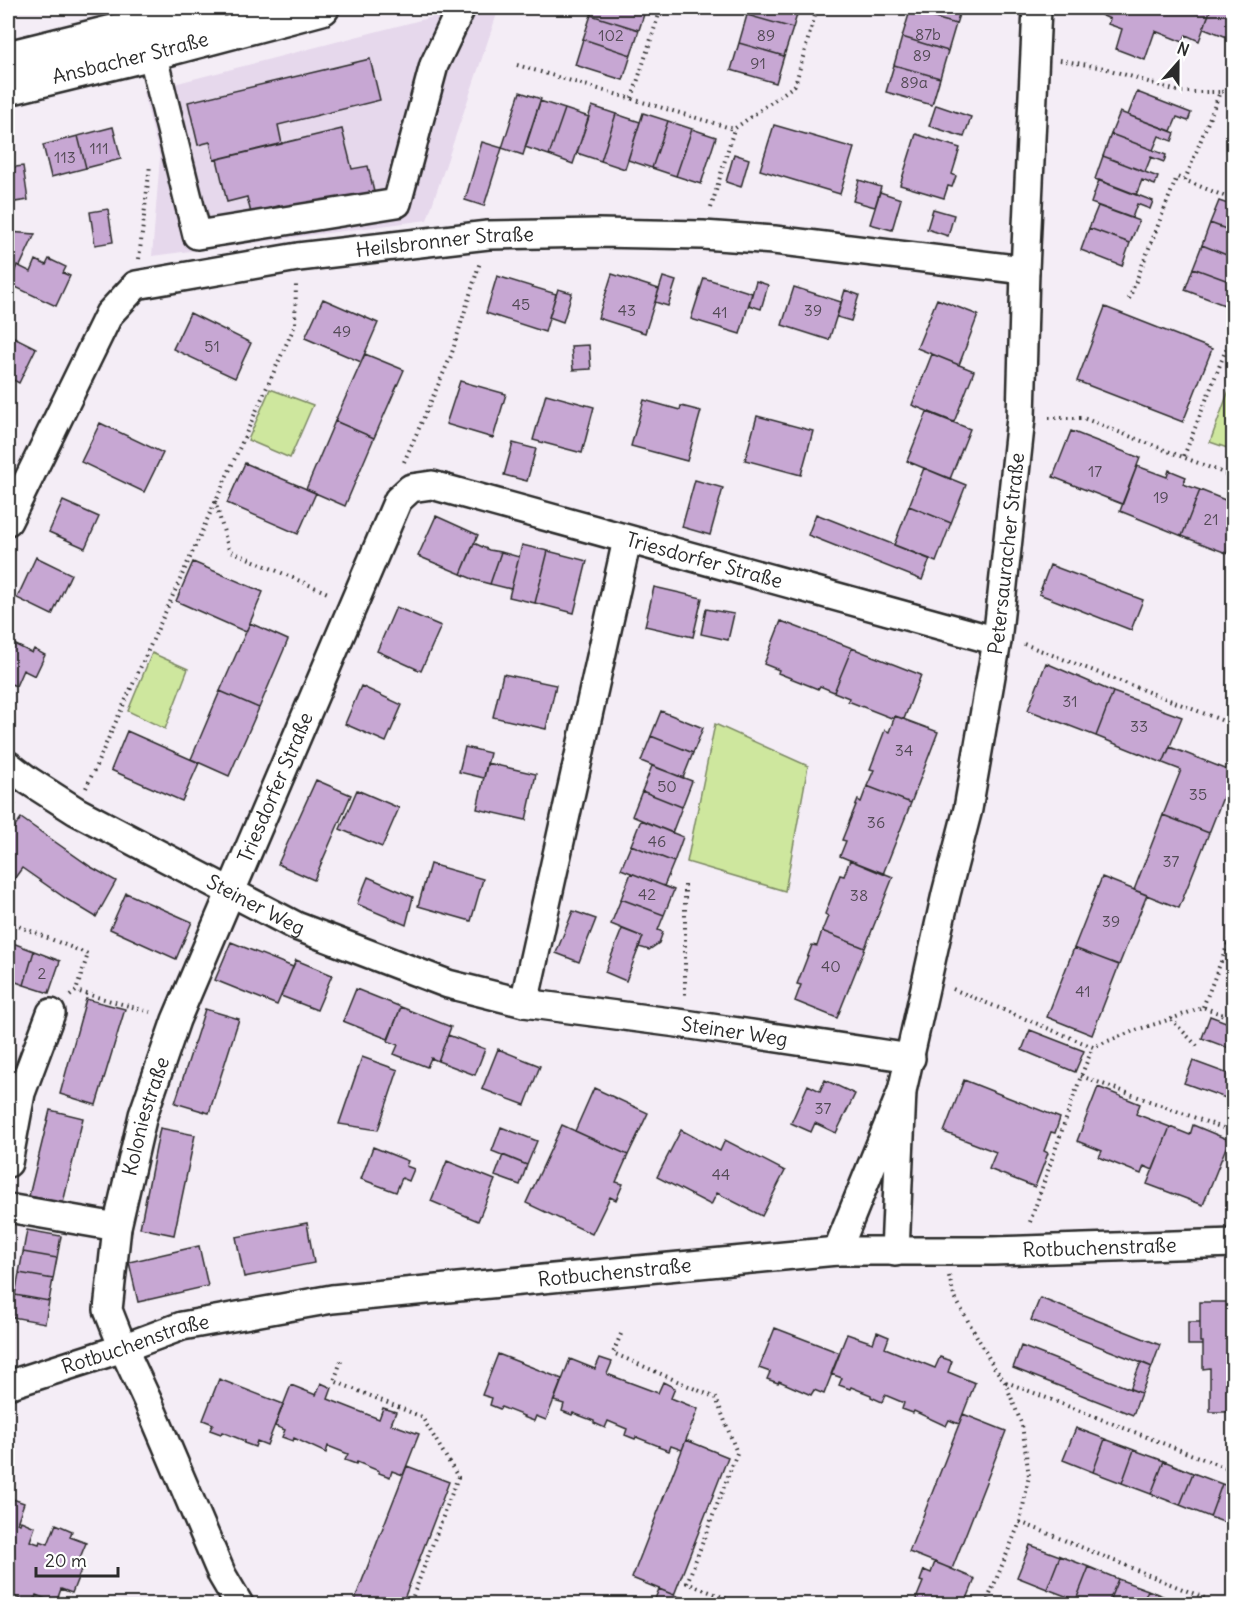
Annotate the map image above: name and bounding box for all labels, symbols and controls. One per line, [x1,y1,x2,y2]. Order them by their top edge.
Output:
house number: 87b [915,24,941,44]
house number: 102 [598,25,624,45]
house number: 89 [757,25,775,45]
street label: Ansbacher Straße [50,26,211,89]
north arrow [1148,33,1208,93]
text: N [1175,38,1192,60]
house number: 89 [913,45,931,65]
house number: 91 [750,53,766,73]
house number: 89a [900,72,928,92]
house number: 111 [89,138,109,158]
house number: 113 [54,147,76,167]
street label: Heilsbronner Straße [354,221,534,262]
house number: 45 [512,294,530,314]
house number: 43 [618,300,636,320]
house number: 39 [804,300,822,320]
house number: 41 [712,302,728,322]
house number: 49 [333,321,351,341]
house number: 51 [204,336,220,356]
street label: Petersauracher Straße [982,451,1029,656]
house number: 17 [1088,461,1102,481]
house number: 19 [1153,487,1169,507]
house number: 21 [1203,509,1219,529]
street label: Triesdorfer Straße [623,526,785,593]
house number: 31 [1062,691,1078,711]
street label: Triesdorfer Straße [232,708,318,866]
house number: 33 [1130,716,1148,736]
house number: 34 [895,740,913,760]
house number: 50 [657,776,677,796]
house number: 35 [1189,784,1207,804]
house number: 36 [867,812,885,832]
house number: 46 [648,831,666,851]
house number: 37 [1163,851,1180,871]
street label: Steiner Weg [203,869,308,940]
house number: 42 [638,884,656,904]
house number: 38 [850,885,868,905]
house number: 39 [1102,911,1120,931]
house number: 40 [821,956,841,976]
house number: 2 [38,963,47,983]
house number: 41 [1075,981,1091,1001]
street label: Steiner Weg [680,1011,790,1051]
street label: Koloniestraße [116,1053,174,1178]
house number: 37 [815,1098,832,1118]
house number: 44 [712,1164,730,1184]
street label: Rotbuchenstraße [1022,1232,1177,1262]
street label: Rotbuchenstraße [537,1252,692,1291]
street label: Rotbuchenstraße [58,1308,211,1379]
scale bar [36,1540,118,1578]
text: 20 m [45,1549,87,1572]

